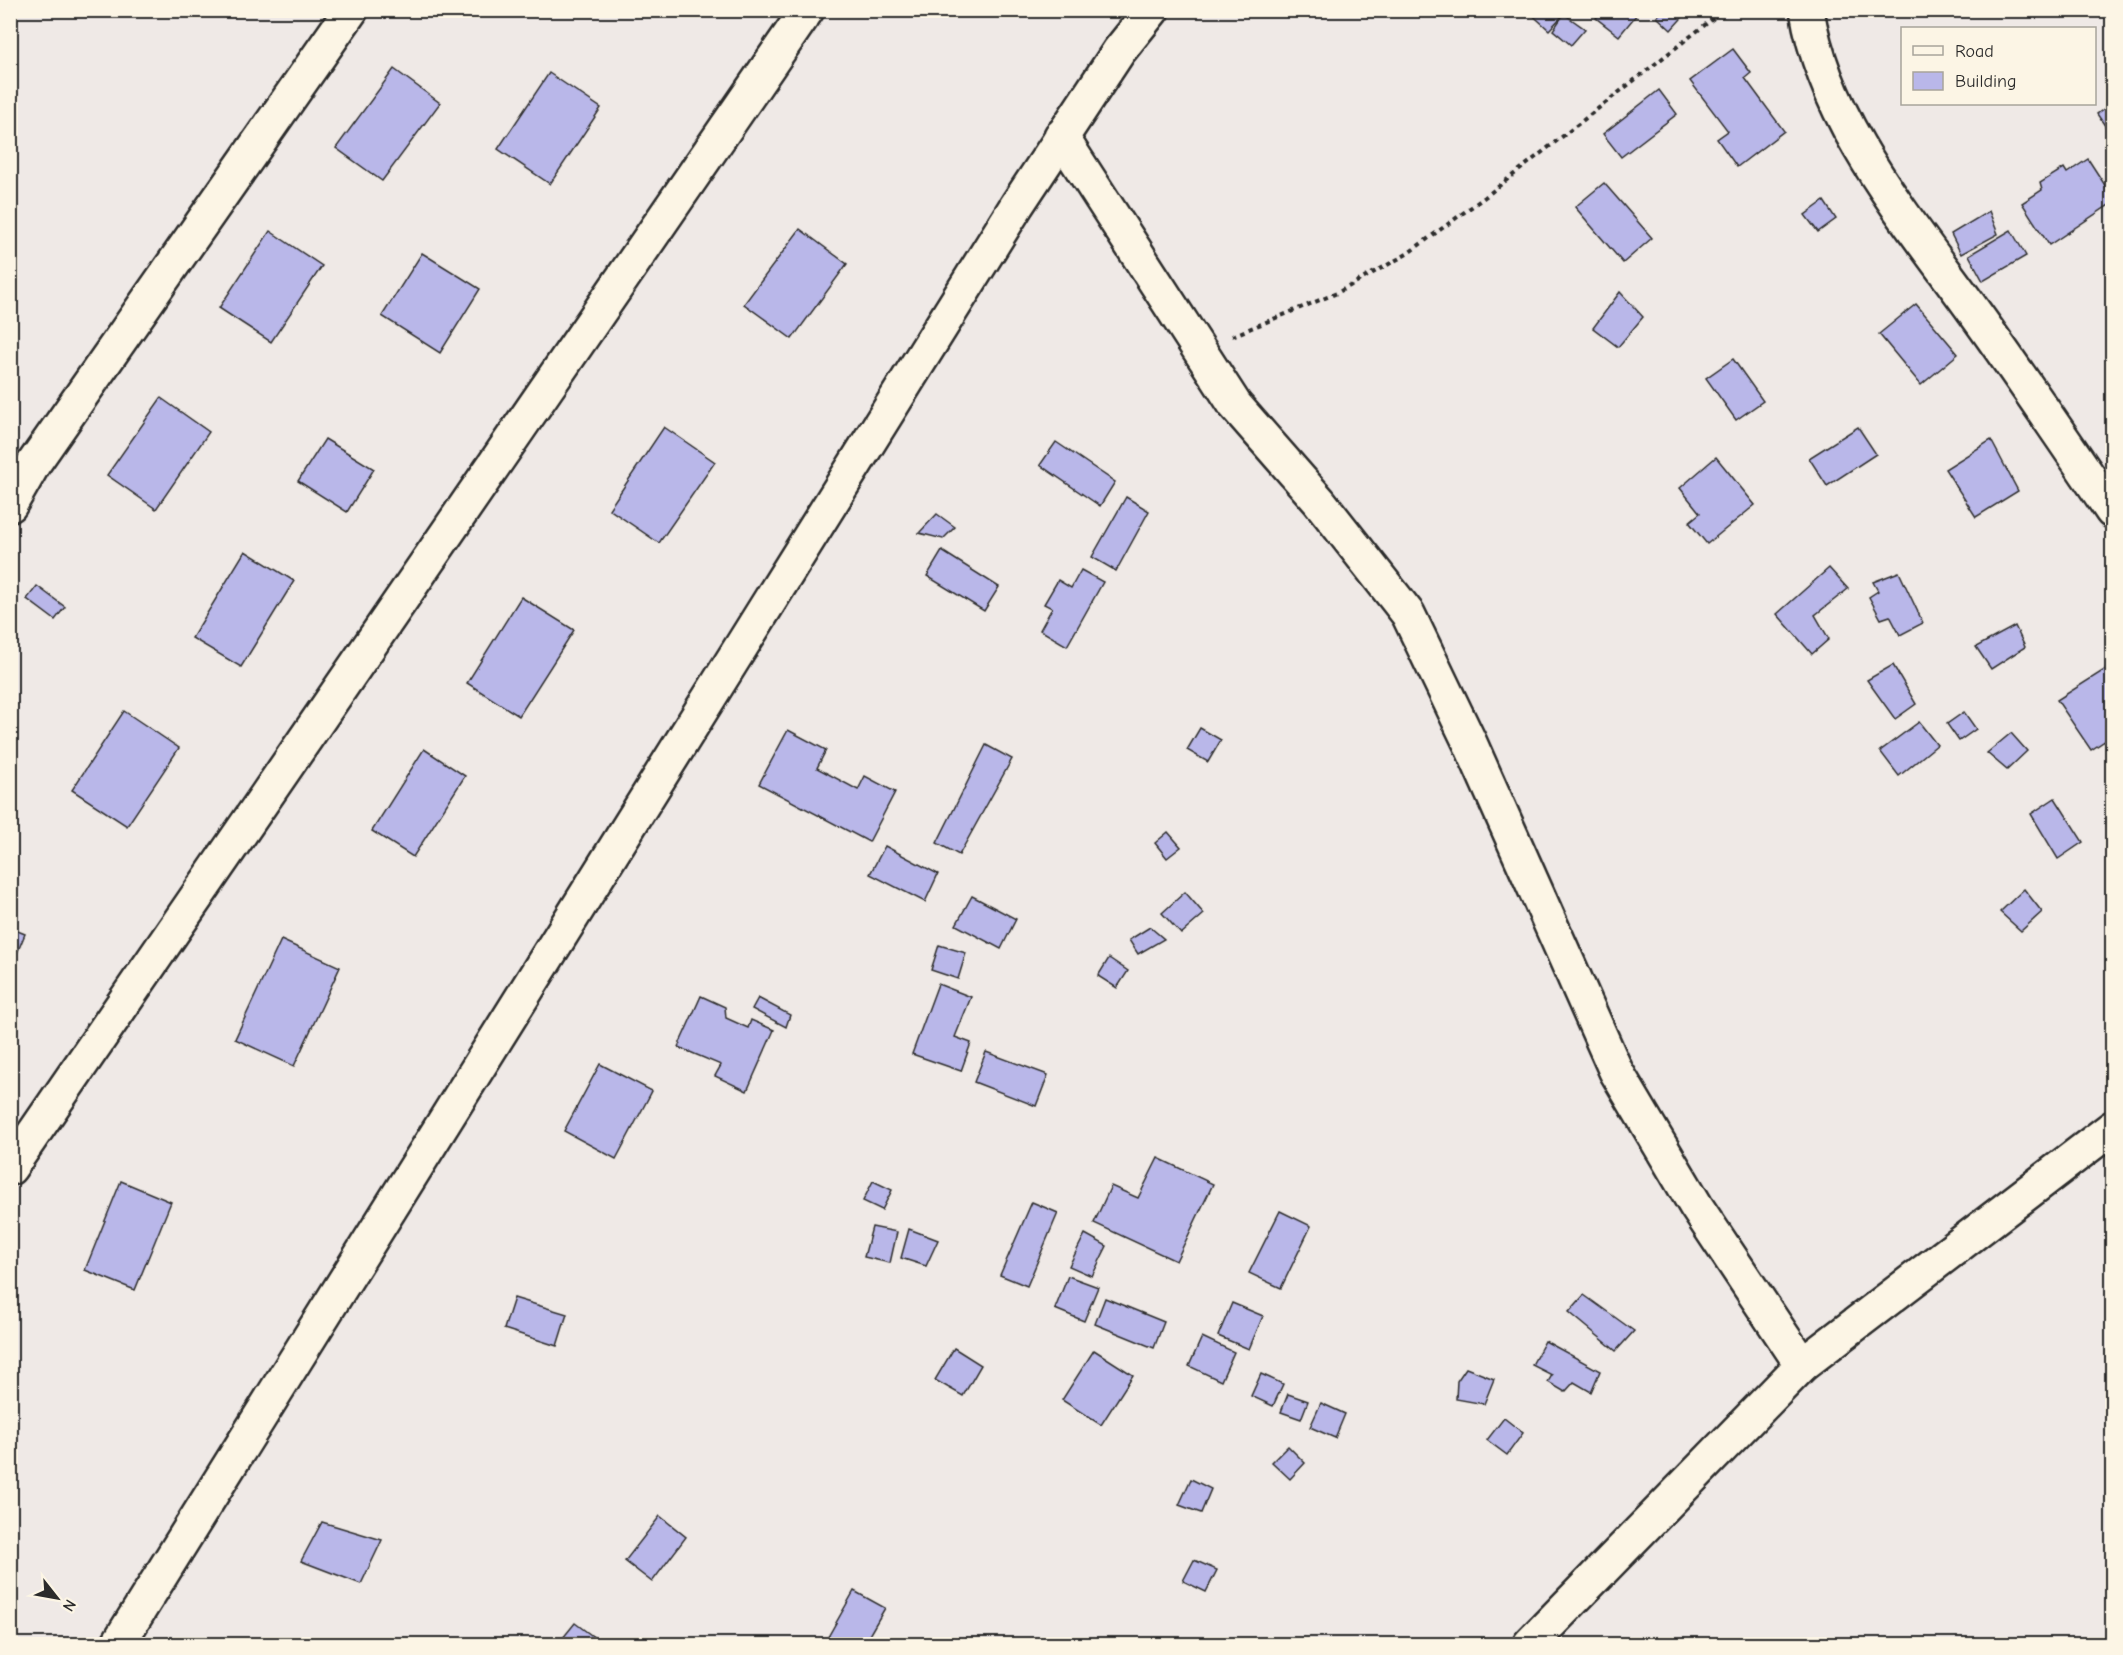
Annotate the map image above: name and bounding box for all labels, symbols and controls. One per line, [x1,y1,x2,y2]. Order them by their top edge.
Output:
legend [1901,27,2096,105]
text: Road [1955,41,1994,62]
text: Building [1955,71,2017,92]
north arrow [27,1568,87,1628]
text: N [59,1596,79,1614]

